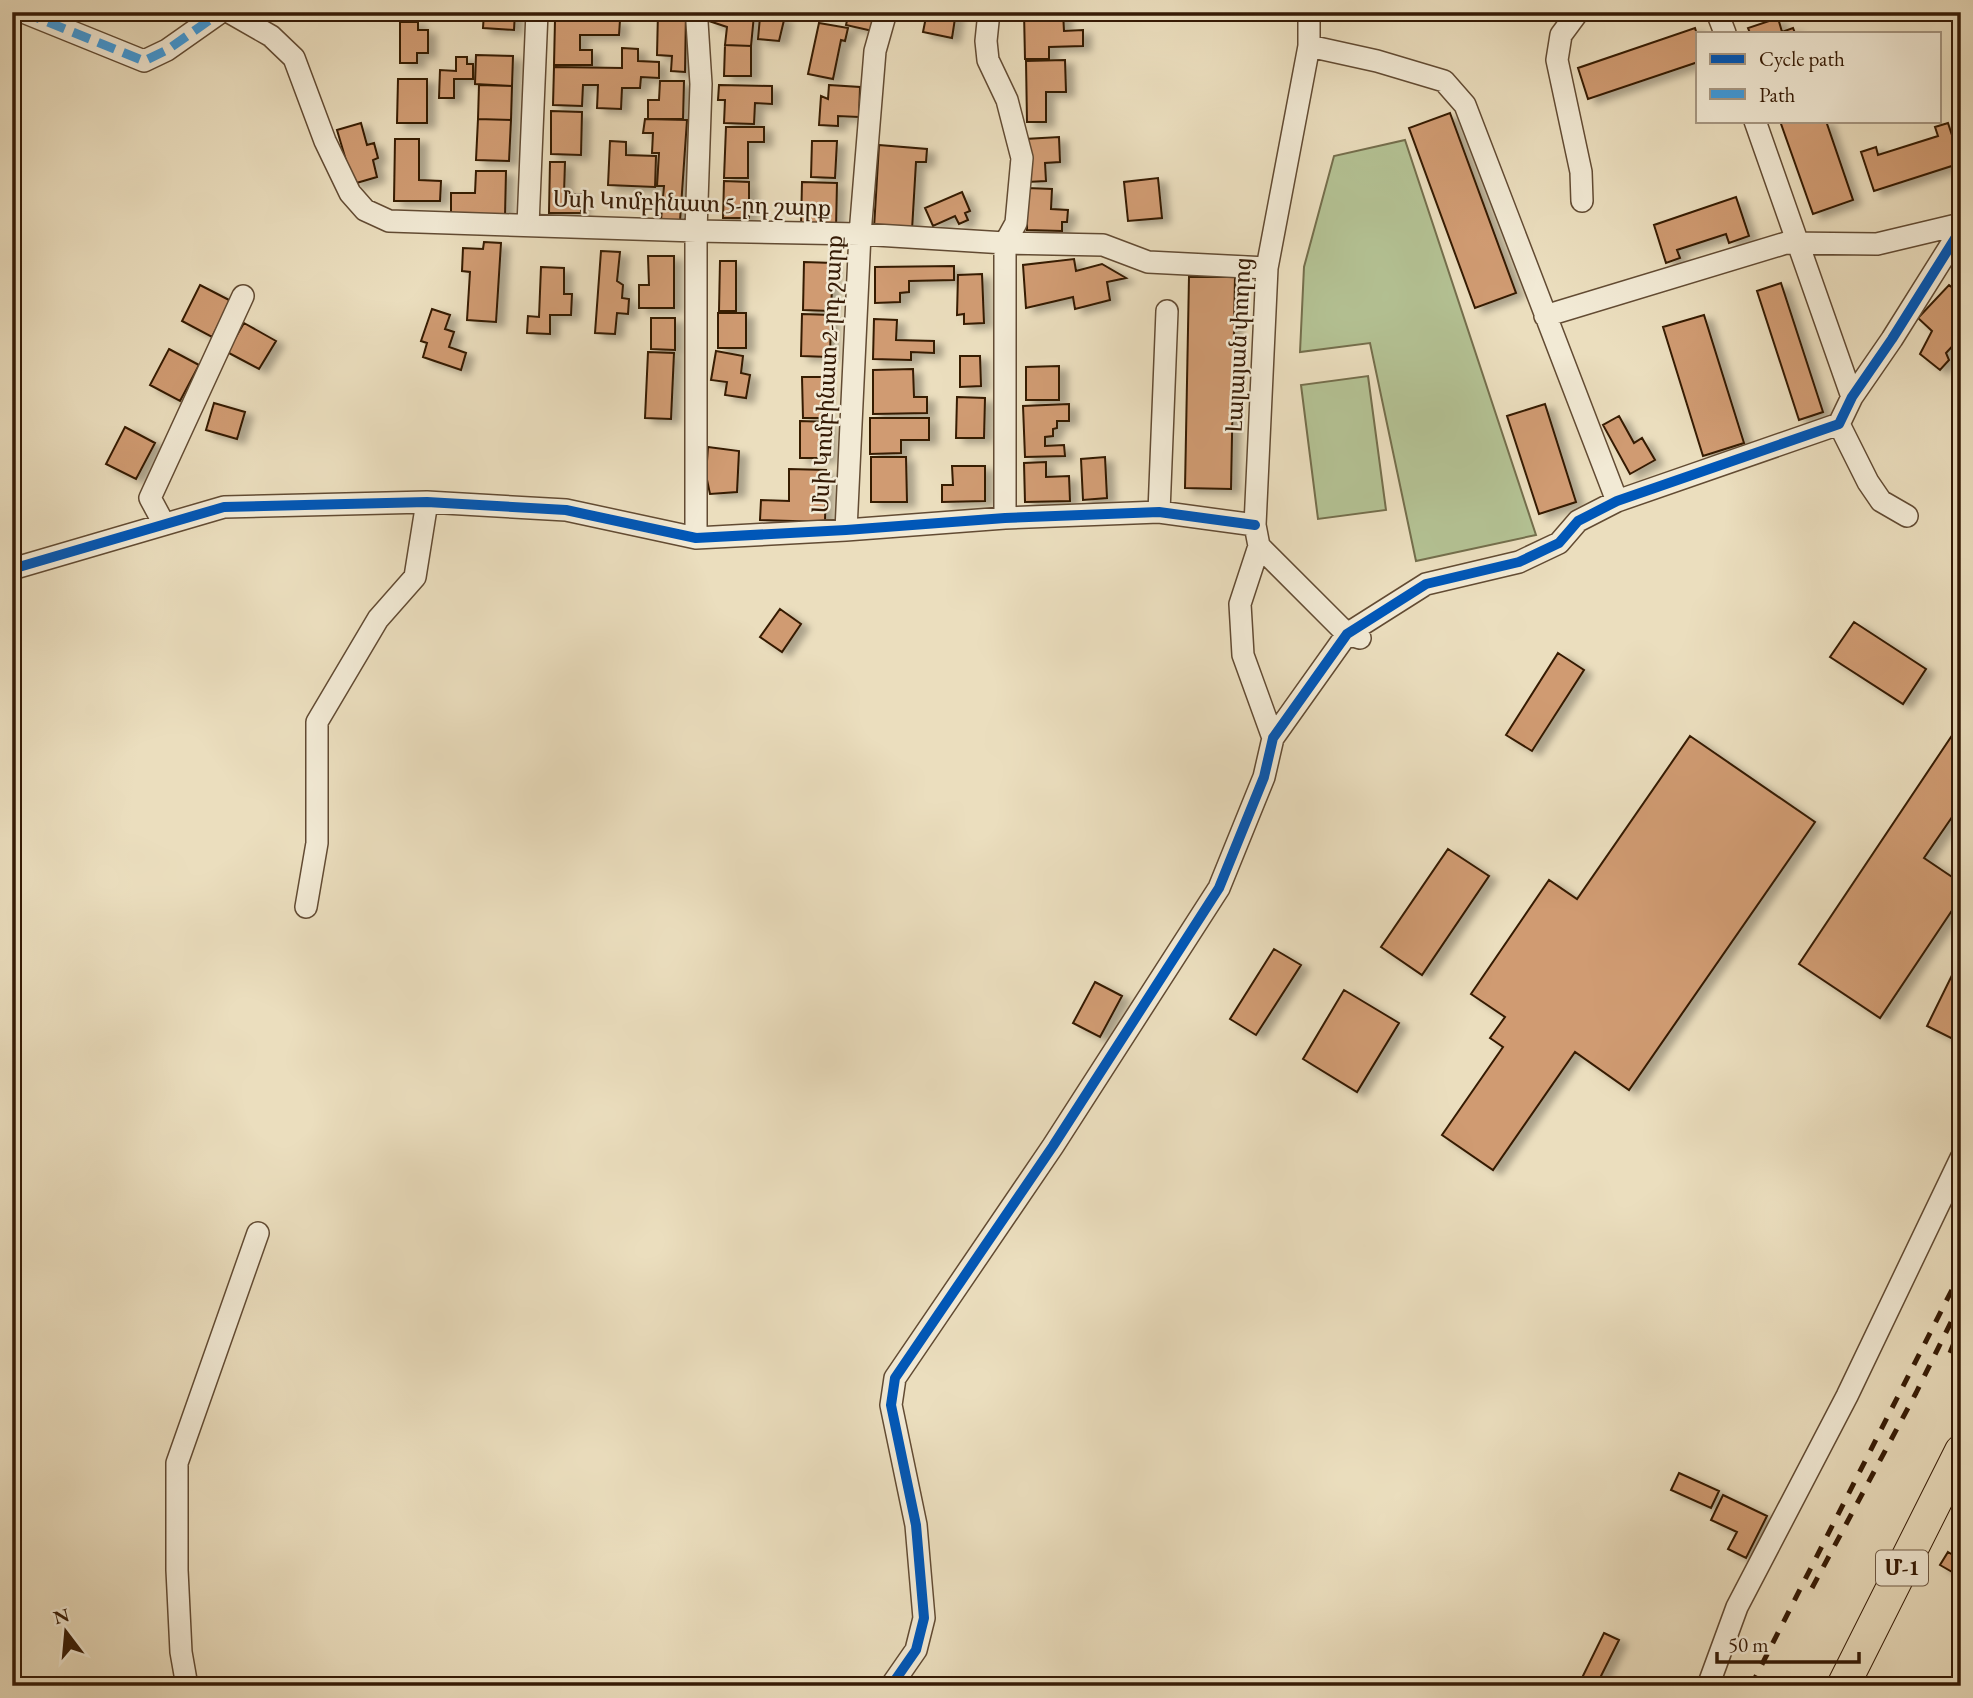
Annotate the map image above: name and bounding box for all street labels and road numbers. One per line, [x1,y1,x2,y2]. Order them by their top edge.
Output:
street label: Մսի Կոմբինատ 5-րդ շարք [552,183,832,223]
street label: Մսի Կոմբինատ 2-րդ շարք [805,234,849,514]
street label: Լալայան փողոց [1218,257,1258,433]
road number: Մ-1 [1876,1550,1928,1586]

